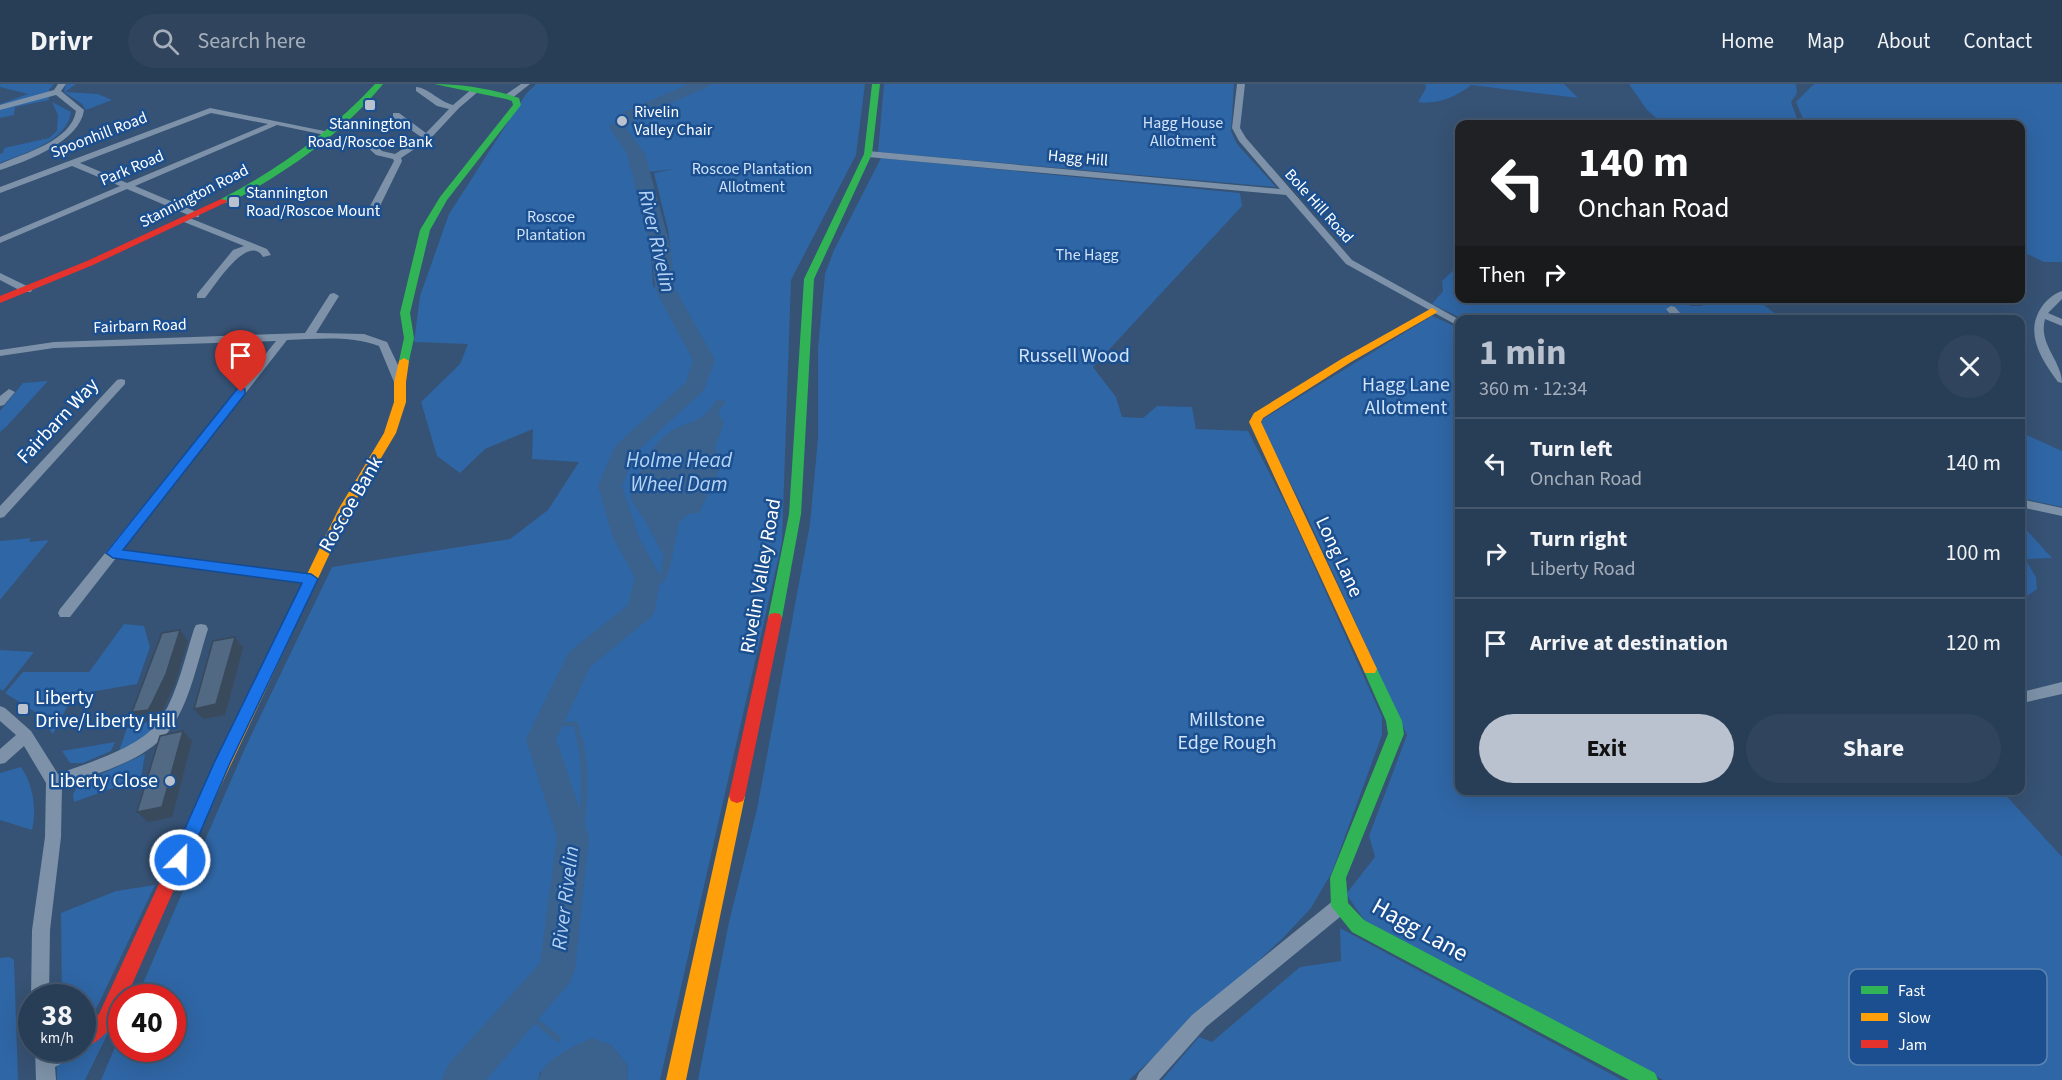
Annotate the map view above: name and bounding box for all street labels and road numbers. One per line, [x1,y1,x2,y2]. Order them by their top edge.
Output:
street label: Spoonhill Road [48,106,150,164]
street label: Hagg Hill [1047,144,1109,172]
street label: Park Road [97,145,167,191]
street label: Stannington Road [136,159,252,233]
street label: Bole Hill Road [1280,164,1358,248]
street label: Fairbarn Road [93,313,187,339]
street label: Fairbarn Way [11,371,106,470]
street label: Roscoe Bank [312,451,390,557]
street label: Rivelin Valley Road [734,496,788,656]
street label: Long Lane [1308,512,1370,602]
street label: Hagg Lane [1365,889,1475,971]

